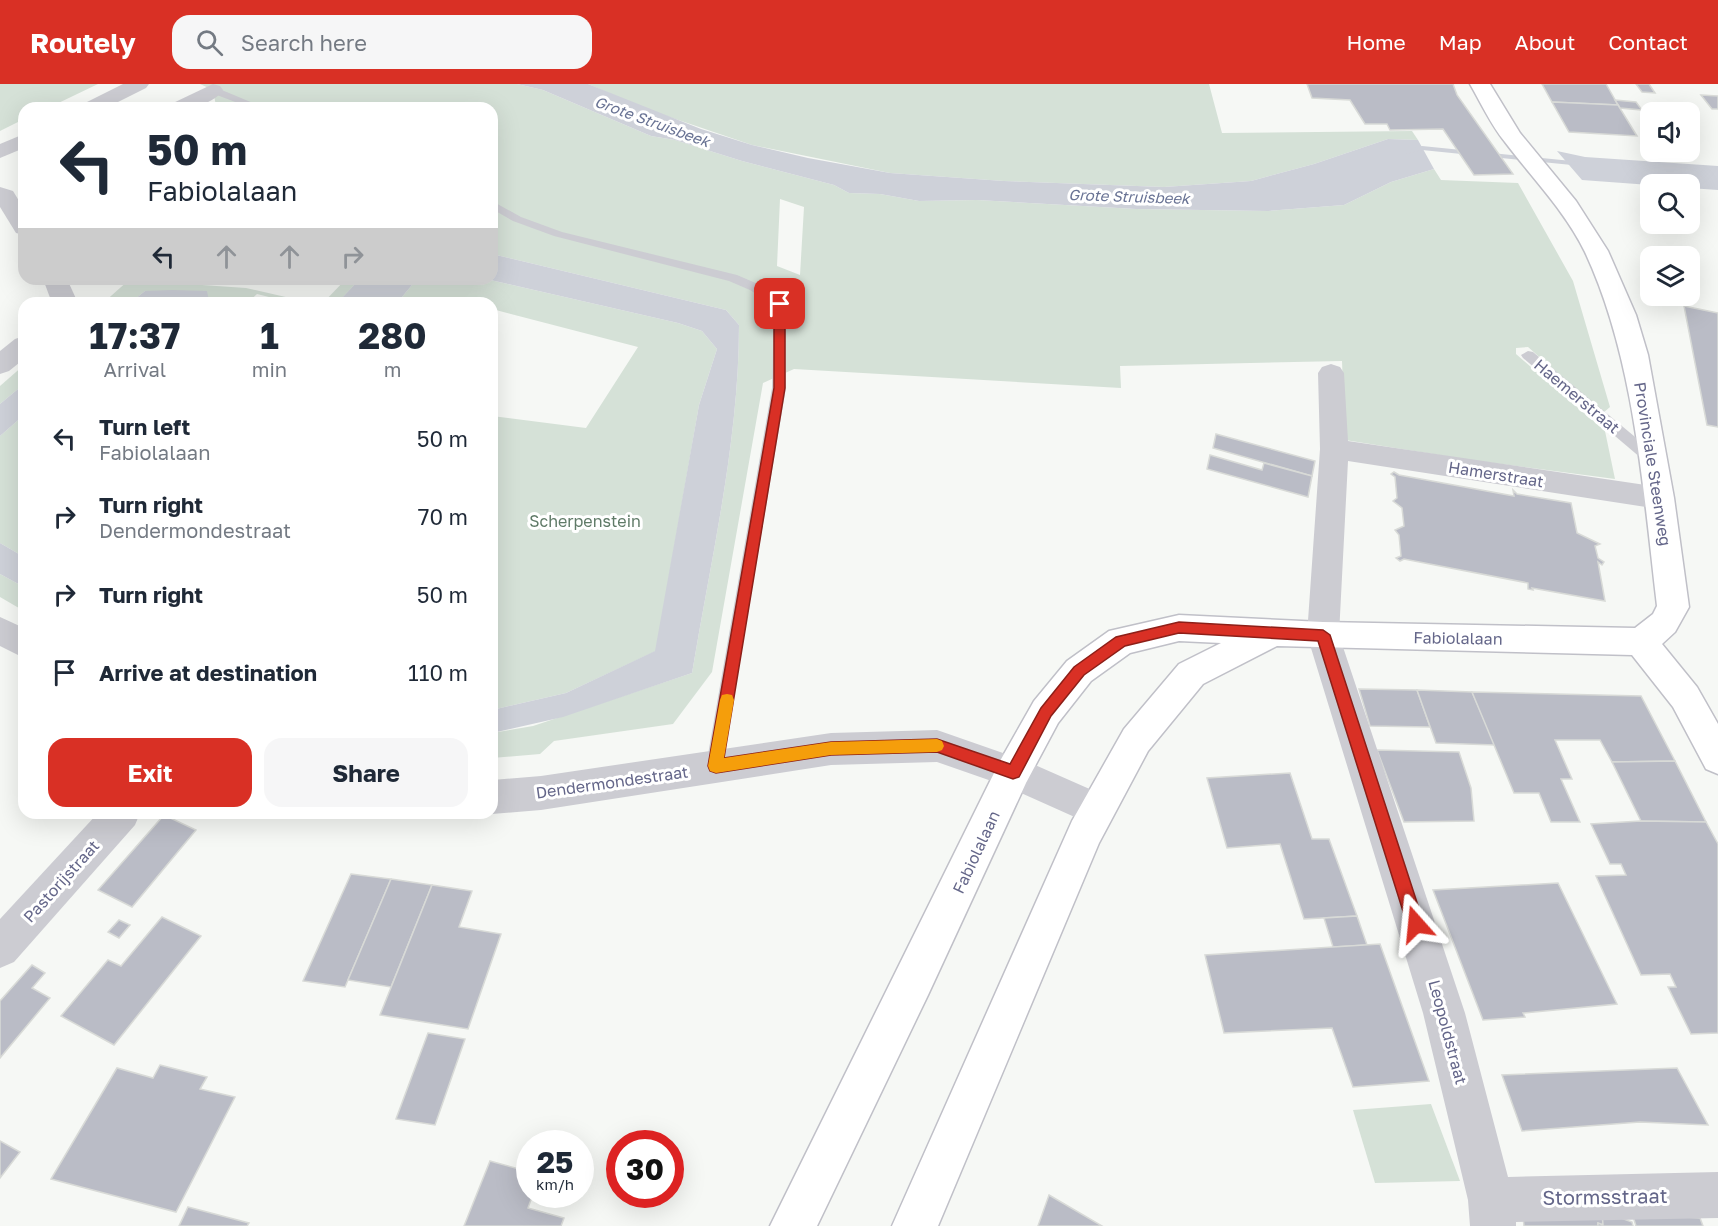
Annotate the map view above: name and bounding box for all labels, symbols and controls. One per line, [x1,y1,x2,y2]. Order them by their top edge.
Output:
search box [172,15,592,69]
text: Routely [30,26,136,59]
icon: search [193,26,226,59]
text: Search here [241,29,367,56]
text: Home [1346,29,1406,55]
text: Map [1439,29,1482,55]
text: About [1515,29,1575,55]
text: Contact [1608,29,1688,55]
water label: Grote Struisbeek [592,92,714,151]
map controls [1640,102,1700,306]
button: sound [1640,102,1700,162]
text: 50 m [147,124,247,174]
icon: left [48,126,126,204]
button: search [1640,174,1700,234]
text: Fabiolalaan [147,175,297,207]
water label: Grote Struisbeek [1068,185,1191,207]
icon: left [147,240,180,273]
icon: ahead [210,240,243,273]
icon: ahead [273,240,306,273]
icon: right [336,240,369,273]
button: layers [1640,246,1700,306]
pin [754,278,805,329]
icon: arrive [763,287,796,320]
text: 17:37 [89,314,181,357]
text: 1 [260,314,279,357]
text: 280 [358,314,427,357]
street label: Haemerstraat [1530,354,1624,438]
text: Arrival [104,357,166,381]
text: min [252,357,287,381]
text: m [384,357,401,381]
street label: Provinciale Steenweg [1630,381,1676,547]
text: Turn left [99,413,190,440]
icon: left [48,422,81,455]
text: 50 m [417,425,468,452]
text: Fabiolalaan [99,440,210,464]
street label: Hamerstraat [1447,457,1545,491]
text: Turn right [99,491,203,518]
icon: right [48,500,81,533]
text: 70 m [418,503,468,530]
park label: Scherpenstein [529,511,641,531]
text: Dendermondestraat [99,518,291,542]
icon: right [48,578,81,611]
text: Turn right [99,581,203,608]
text: 50 m [417,581,468,608]
street label: Fabiolalaan [1413,627,1503,649]
icon: arrive [48,656,81,689]
text: Arrive at destination [99,659,317,686]
text: 110 m [408,659,468,686]
button: Exit [48,738,252,807]
button: Share [264,738,468,807]
street label: Dendermondestraat [535,761,689,803]
street label: Fabiolalaan [948,807,1004,897]
street label: Pastorijstraat [19,836,103,926]
position arrow [1384,892,1448,956]
street label: Leopoldstraat [1424,978,1472,1086]
speed limit sign: 30 [606,1130,684,1208]
text: 25 [537,1144,573,1180]
text: km/h [536,1175,574,1193]
street label: Stormsstraat [1542,1183,1668,1209]

